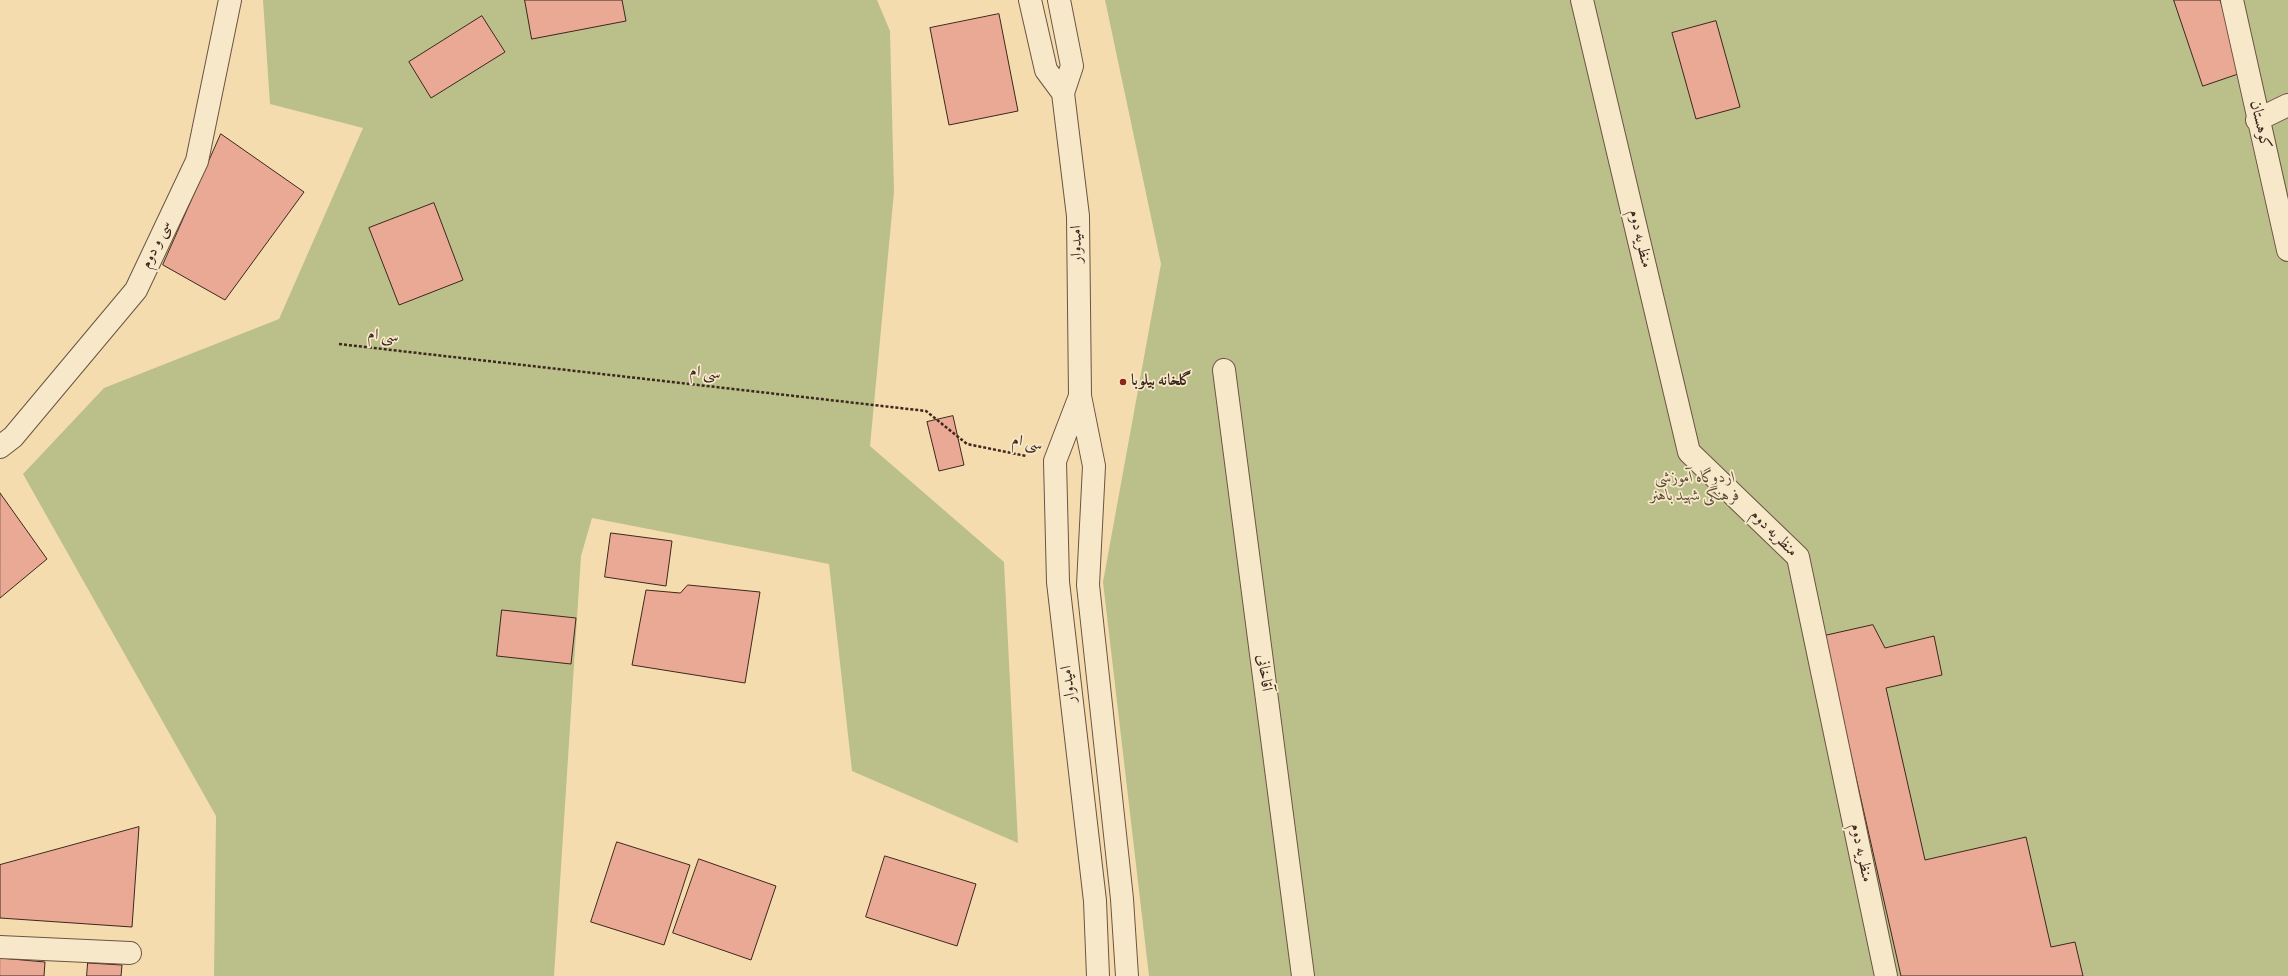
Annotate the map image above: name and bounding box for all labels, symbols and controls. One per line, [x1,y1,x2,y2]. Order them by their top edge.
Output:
street label: کوهستان [2244,99,2274,151]
street label: منظریه دوم [1623,208,1655,270]
street label: سی و دوم [138,218,176,272]
street label: امیدوار [1068,225,1088,263]
street label: سی ام [367,326,399,348]
street label: سی ام [689,363,721,385]
place label: گلخانه بیلوبا [1131,372,1192,392]
marker: گلخانه بیلوبا [1118,377,1128,387]
street label: سی ام [1010,432,1044,456]
park label: اردوگاه آموزشی فرهنگی شهید باهنر [1650,469,1740,507]
street label: منظریه دوم [1745,506,1801,562]
street label: آقاخانی [1251,653,1275,693]
street label: امیدوار [1058,664,1082,704]
street label: منظریه دوم [1844,822,1876,884]

